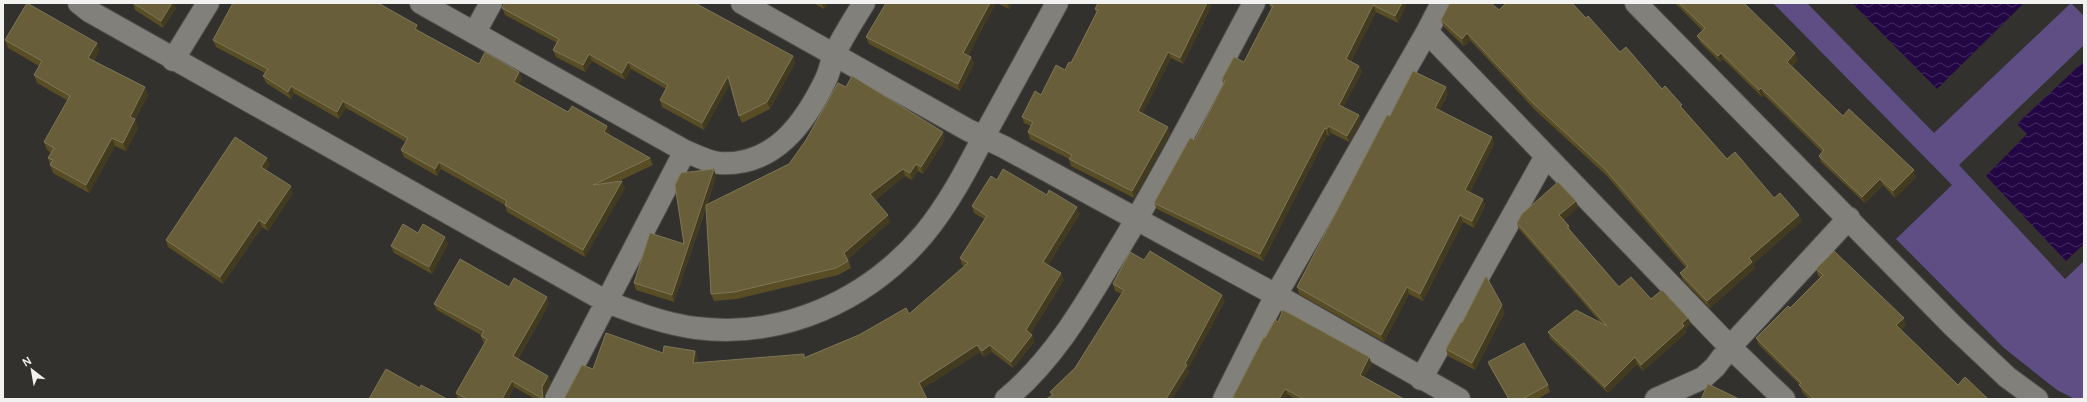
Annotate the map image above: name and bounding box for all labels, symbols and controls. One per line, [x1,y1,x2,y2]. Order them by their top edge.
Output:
north arrow [12,350,52,390]
text: N [19,352,34,369]

